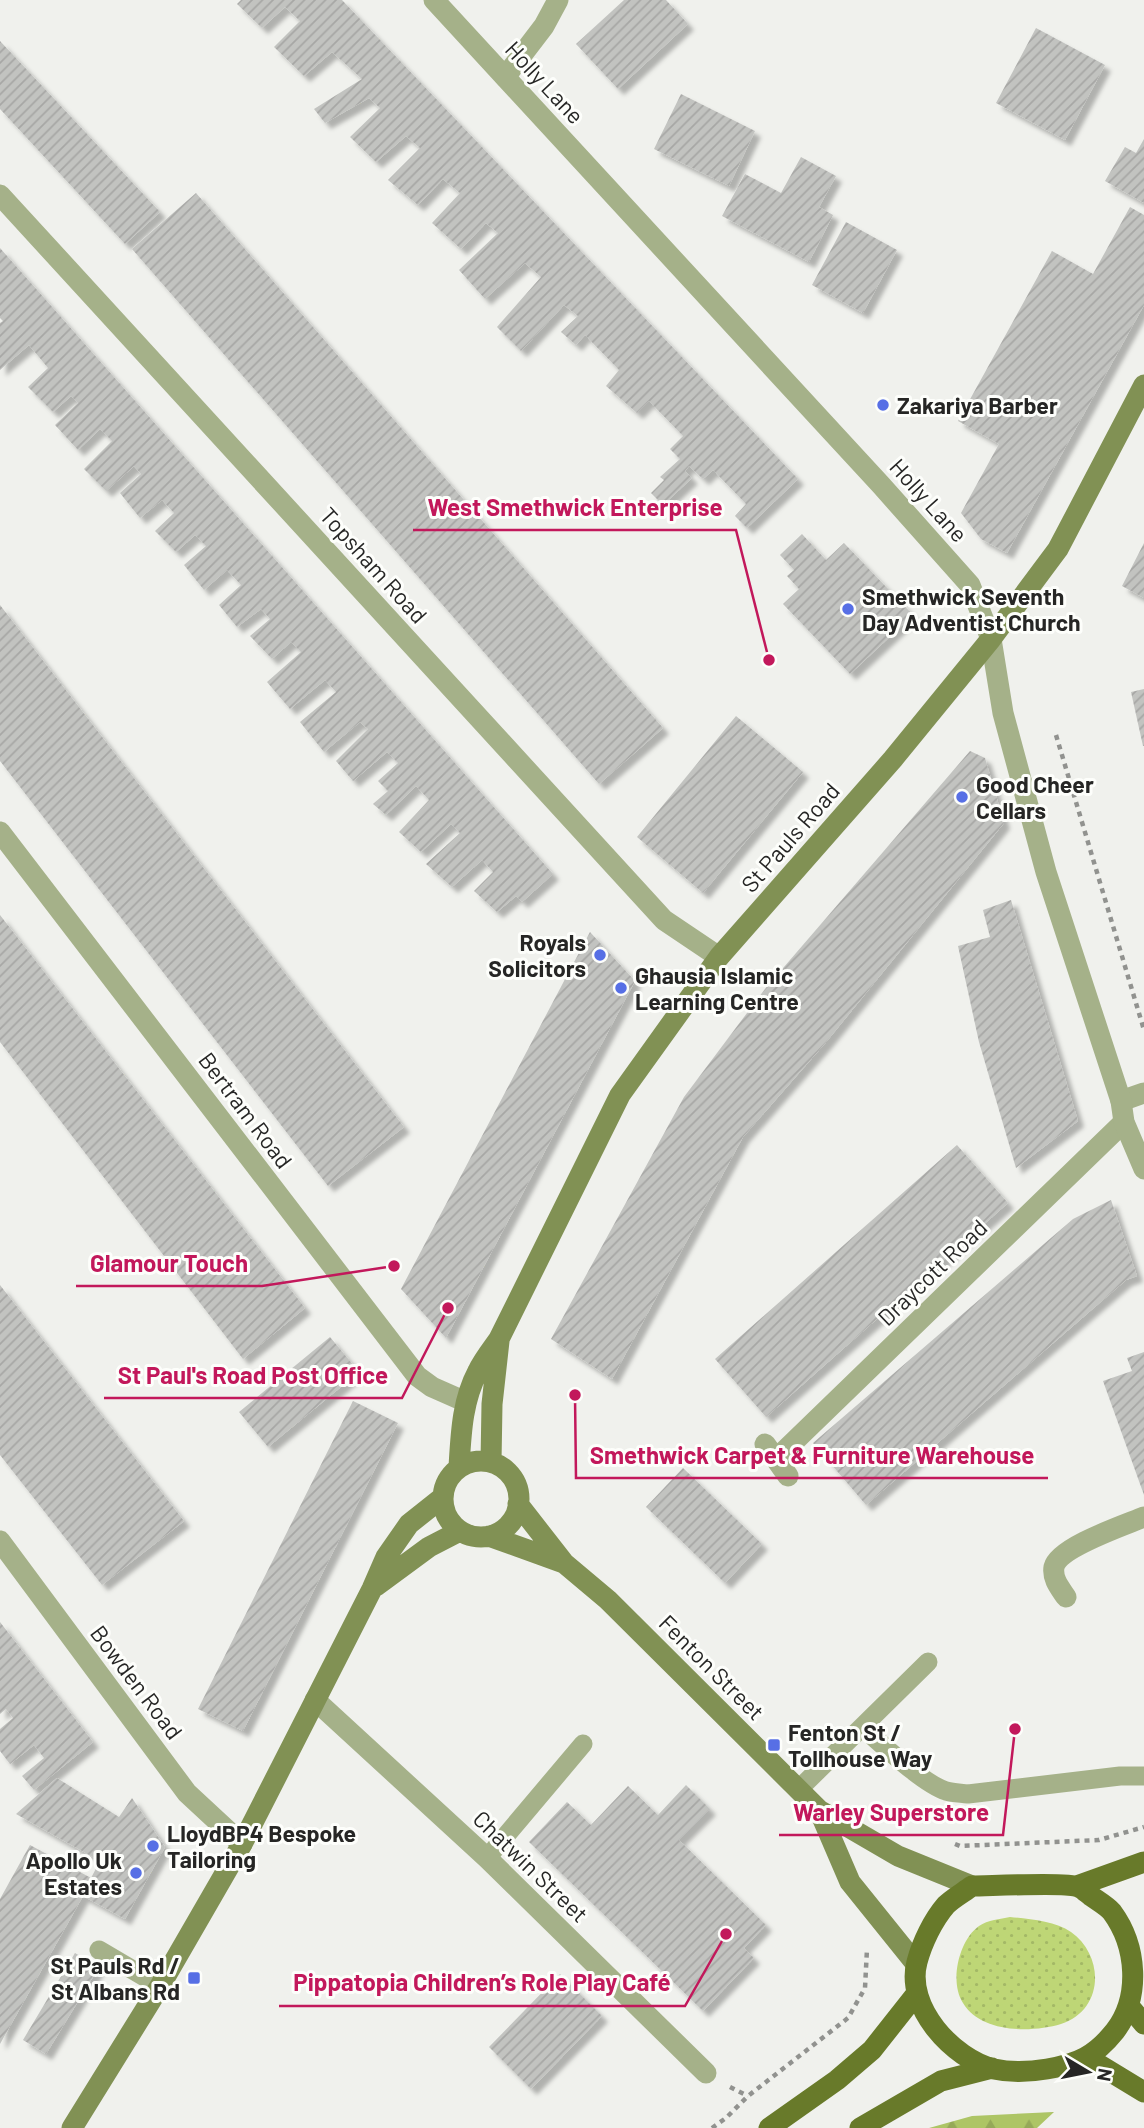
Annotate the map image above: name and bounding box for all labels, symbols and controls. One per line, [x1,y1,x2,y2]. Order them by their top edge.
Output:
street label: Holly Lane [500,35,590,129]
place label: Zakariya Barber [897,391,1058,419]
marker: Zakariya Barber [875,397,891,413]
street label: Holly Lane [884,452,974,548]
callout: West Smethwick Enterprise [413,485,736,530]
text: West Smethwick Enterprise [427,492,723,521]
street label: Topsham Road [315,501,433,629]
place label: Smethwick Seventh Day Adventist Church [862,582,1081,636]
marker: Smethwick Seventh Day Adventist Church [840,601,856,617]
place label: Good Cheer Cellars [976,770,1094,824]
street label: St Pauls Road [735,777,845,897]
marker: Good Cheer Cellars [954,789,970,805]
place label: Royals Solicitors [488,928,586,982]
marker: Royals Solicitors [592,947,608,963]
place label: Ghausia Islamic Learning Centre [635,961,799,1015]
marker: Ghausia Islamic Learning Centre [613,980,629,996]
street label: Bertram Road [193,1046,299,1174]
street label: Draycott Road [872,1213,992,1331]
callout: Glamour Touch [76,1241,262,1286]
text: Glamour Touch [90,1248,248,1277]
callout: St Paul's Road Post Office [104,1353,402,1398]
text: St Paul's Road Post Office [118,1360,388,1389]
callout: Smethwick Carpet & Furniture Warehouse [576,1433,1048,1478]
text: Smethwick Carpet & Furniture Warehouse [590,1440,1034,1469]
street label: Fenton Street [654,1609,770,1725]
street label: Bowden Road [85,1620,189,1744]
place label: Fenton St / Tollhouse Way [788,1718,933,1772]
marker: Fenton St / Tollhouse Way [766,1737,782,1753]
callout: Warley Superstore [779,1790,1003,1835]
text: Warley Superstore [793,1797,989,1826]
street label: Chatwin Street [468,1804,594,1928]
place label: LloydBP4 Bespoke Tailoring [167,1819,356,1873]
marker: LloydBP4 Bespoke Tailoring [145,1838,161,1854]
place label: Apollo Uk Estates [25,1846,122,1900]
marker: Apollo Uk Estates [128,1865,144,1881]
place label: St Pauls Rd / St Albans Rd [51,1951,180,2005]
callout: Pippatopia Children’s Role Play Café [279,1961,685,2006]
text: Pippatopia Children’s Role Play Café [293,1967,671,1996]
marker: St Pauls Rd / St Albans Rd [186,1970,202,1986]
north arrow [1053,2037,1123,2107]
text: N [1093,2067,1118,2083]

